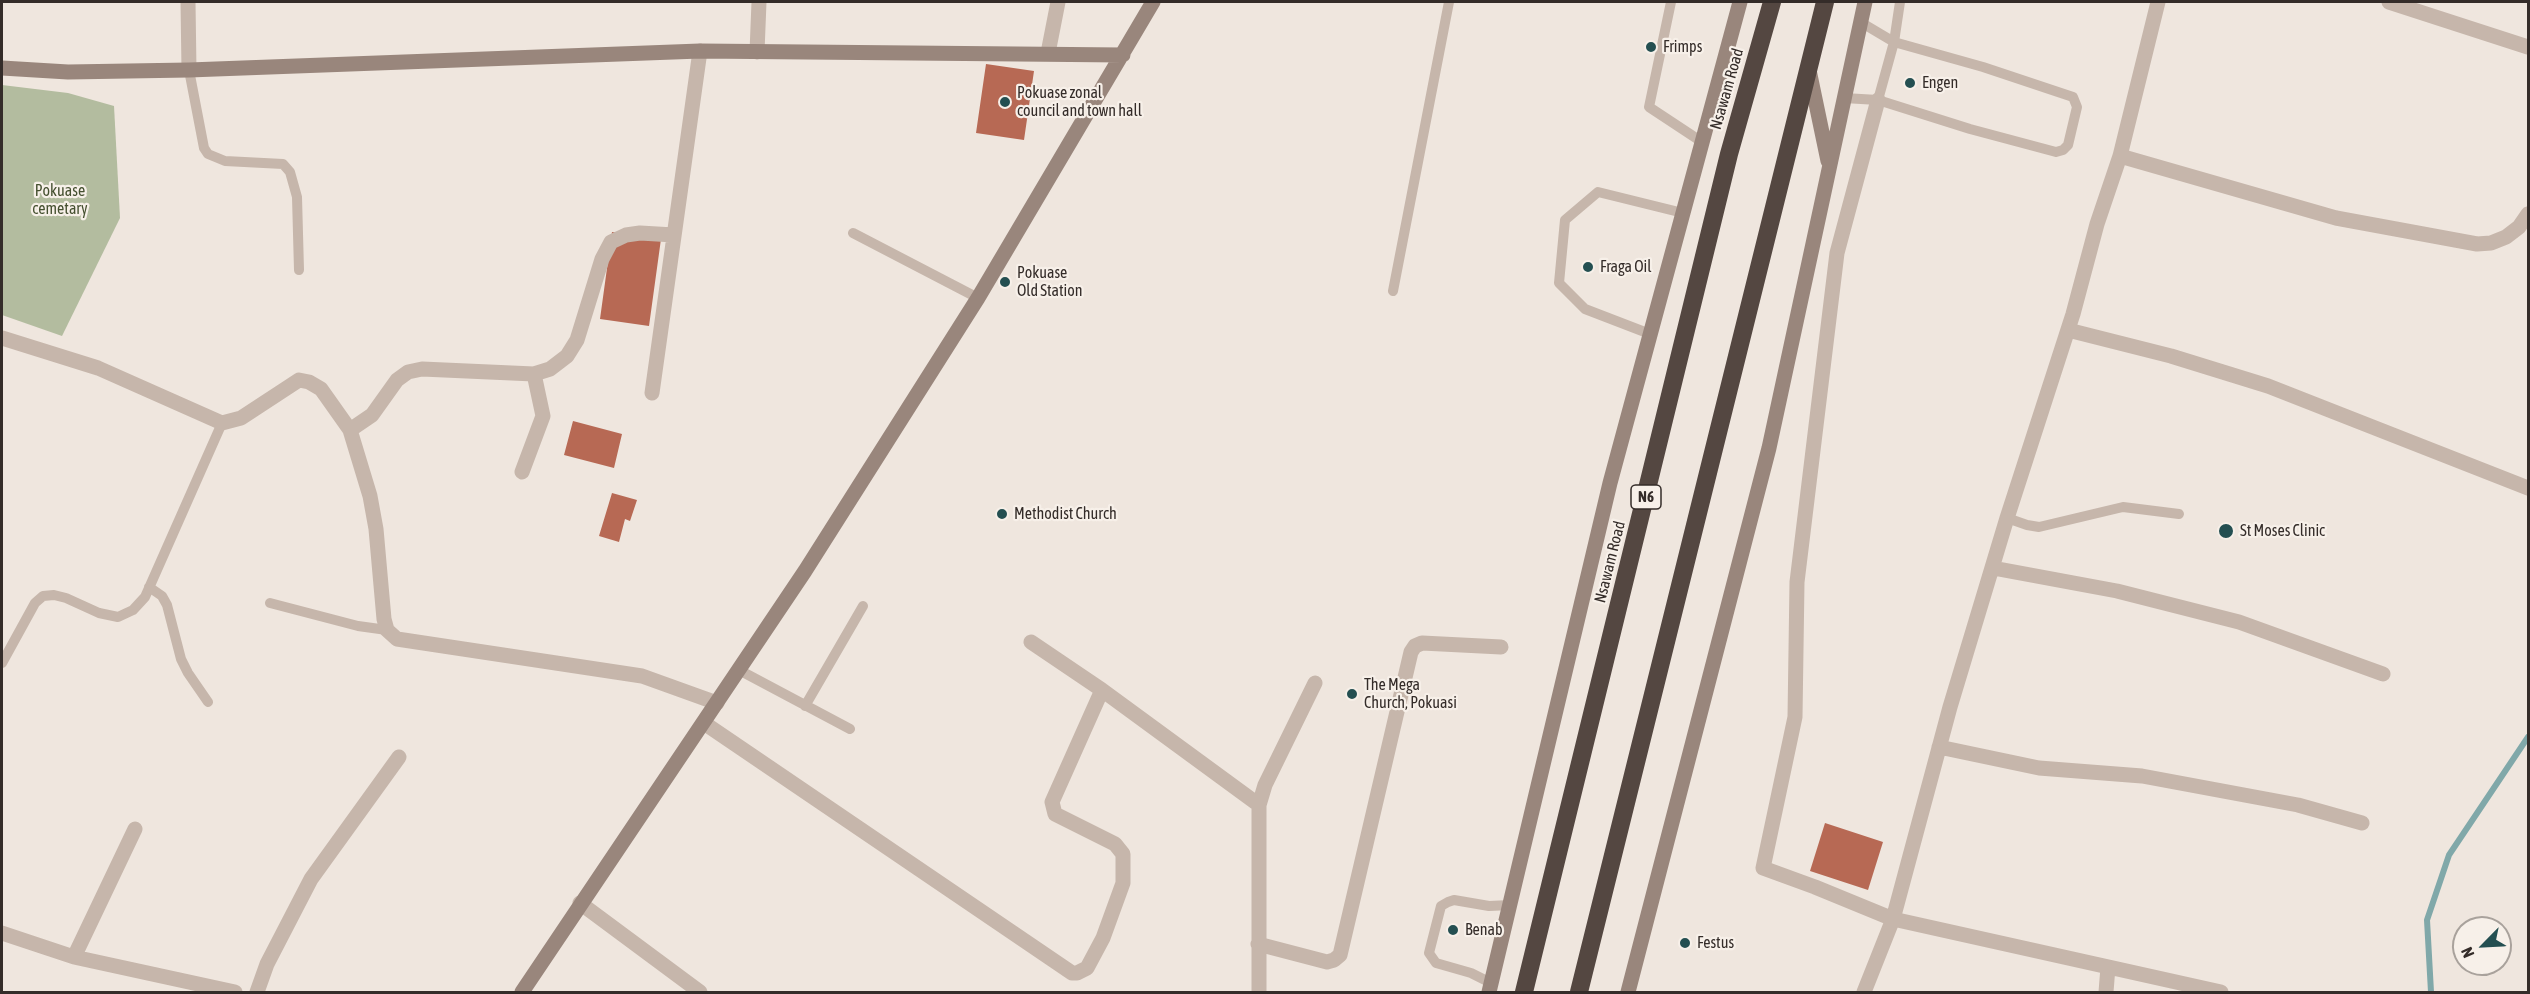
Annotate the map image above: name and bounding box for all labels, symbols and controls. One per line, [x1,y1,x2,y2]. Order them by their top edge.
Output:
place label: Frimps [1663,37,1702,57]
marker: Frimps [1644,40,1658,54]
street label: Nsawam Road [1706,46,1748,132]
place label: Engen [1922,73,1958,93]
marker: Engen [1903,76,1917,90]
place label: Pokuase zonal council and town hall [1017,83,1142,121]
marker: Pokuase zonal council and town hall [998,95,1012,109]
park label: Pokuase cemetary [32,181,88,219]
place label: Fraga Oil [1600,257,1651,277]
marker: Fraga Oil [1581,260,1595,274]
place label: Pokuase Old Station [1017,263,1083,301]
marker: Pokuase Old Station [998,275,1012,289]
road number: N6 [1631,485,1661,509]
place label: Methodist Church [1014,504,1117,524]
marker: Methodist Church [995,507,1009,521]
street label: Nsawam Road [1591,519,1629,605]
place label: St Moses Clinic [2240,521,2325,541]
marker: St Moses Clinic [2217,522,2235,540]
place label: The Mega Church, Pokuasi [1364,675,1457,713]
marker: The Mega Church, Pokuasi [1345,687,1359,701]
north arrow [2452,916,2512,976]
place label: Benab [1465,920,1503,940]
marker: Benab [1446,923,1460,937]
place label: Festus [1697,933,1734,953]
marker: Festus [1678,936,1692,950]
text: N [2457,945,2478,960]

